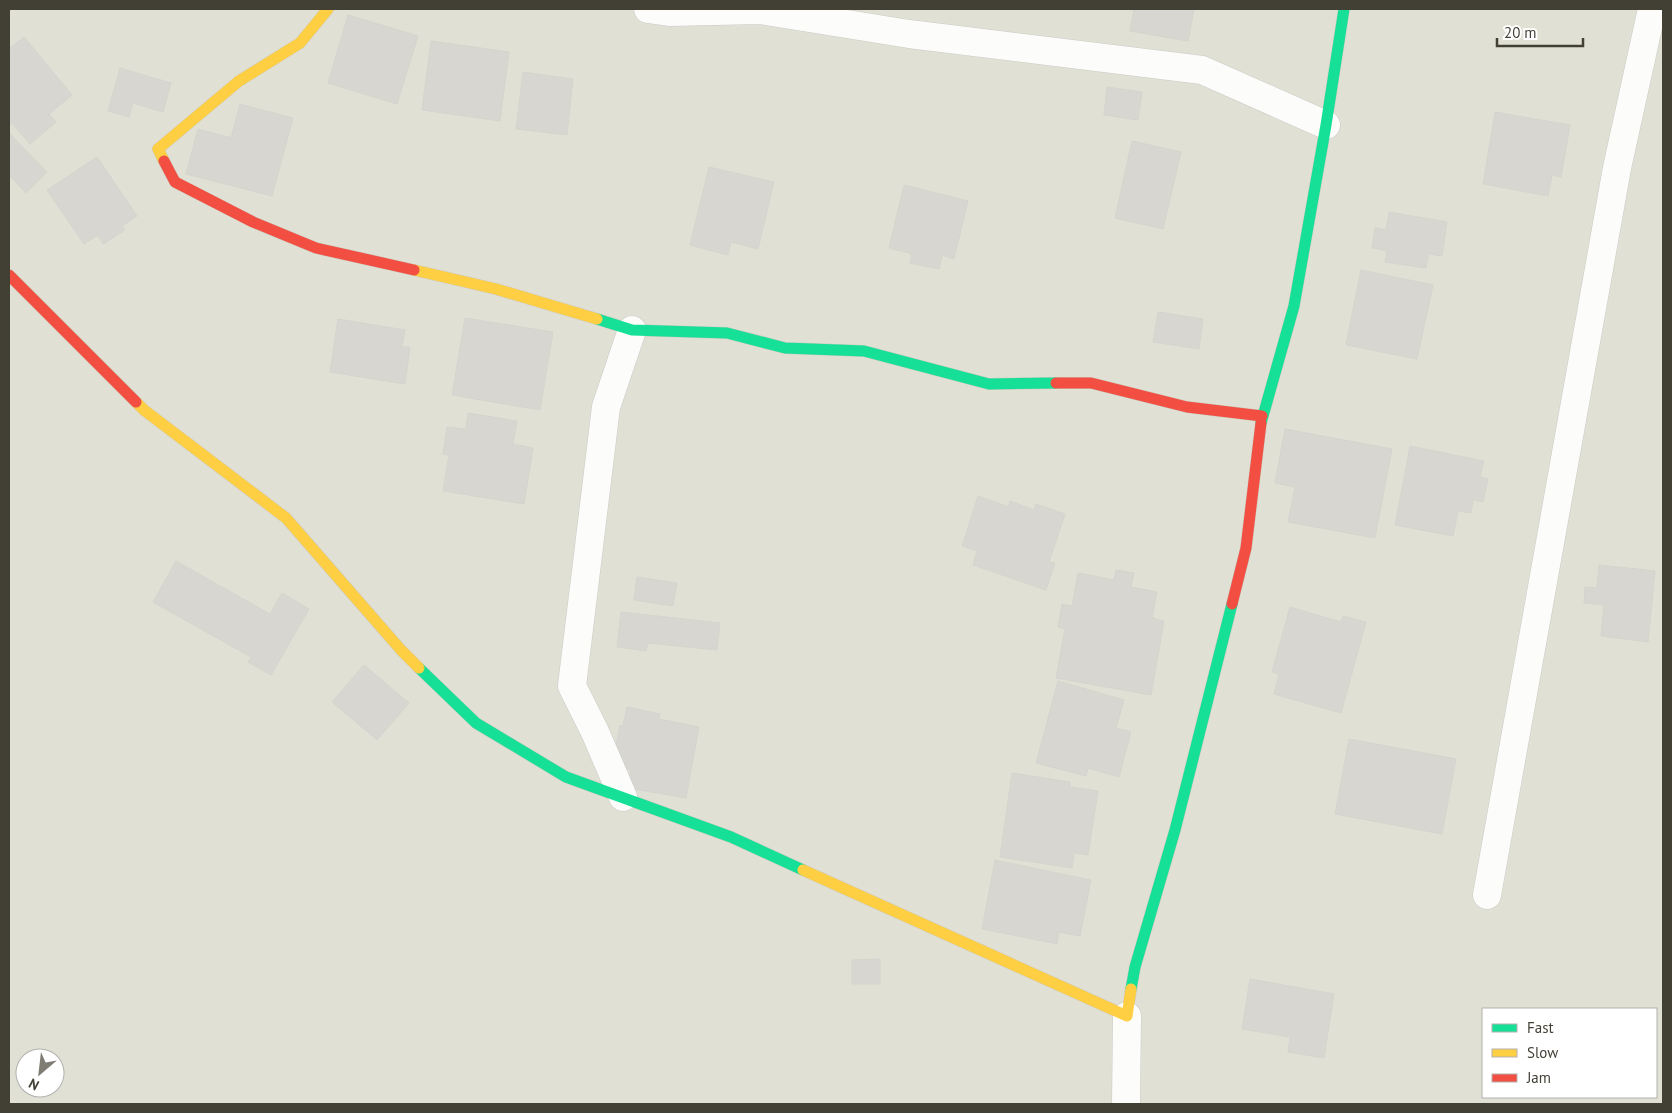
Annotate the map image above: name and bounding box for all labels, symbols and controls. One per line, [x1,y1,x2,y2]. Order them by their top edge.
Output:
scale bar [1497,15,1583,47]
text: 20 m [1504,23,1537,42]
legend [1482,1008,1657,1098]
text: Fast [1527,1018,1554,1037]
text: Slow [1527,1043,1558,1062]
north arrow [15,1048,65,1098]
text: Jam [1526,1068,1551,1087]
text: N [26,1074,42,1095]

